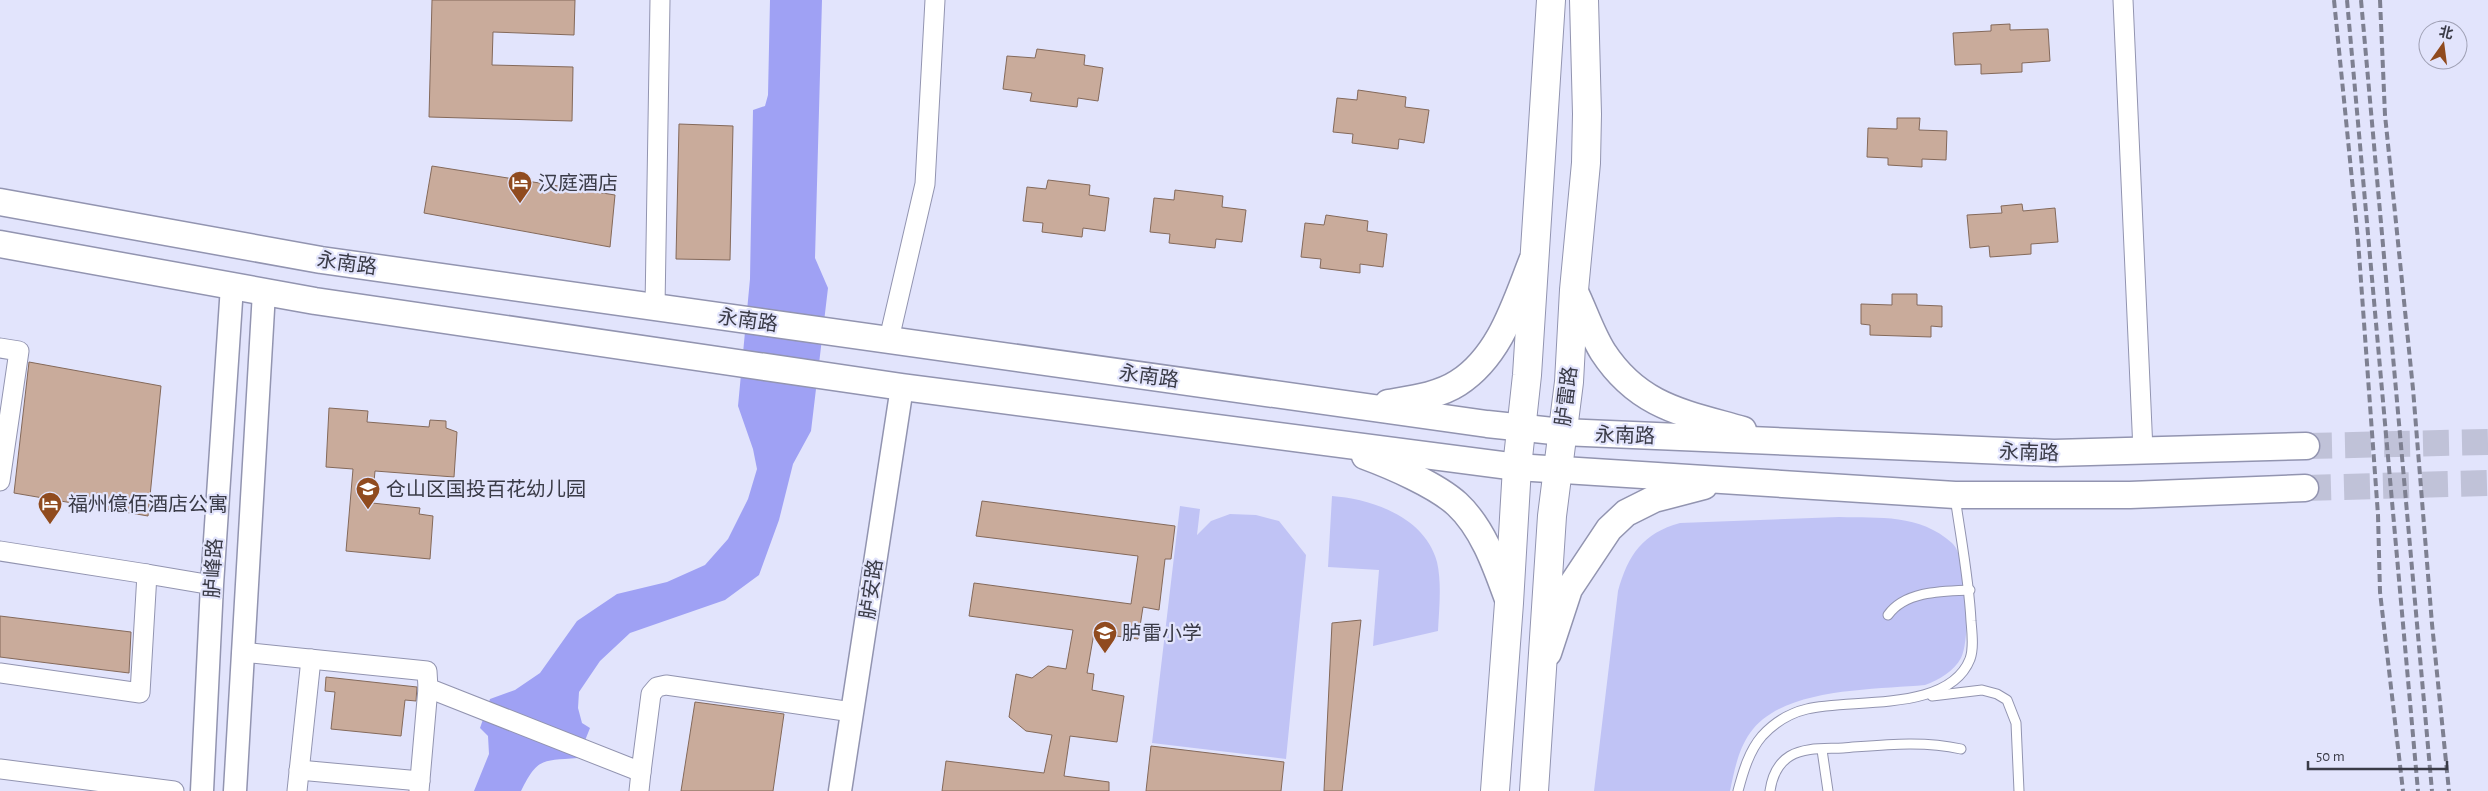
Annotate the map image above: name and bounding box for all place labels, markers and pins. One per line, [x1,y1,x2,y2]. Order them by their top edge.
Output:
hotel icon: 汉庭酒店 [507,170,533,204]
place label: 汉庭酒店 [538,173,618,194]
school or university icon: 仓山区国投百花幼儿园 [355,476,381,510]
place label: 仓山区国投百花幼儿园 [386,479,586,500]
hotel icon: 福州億佰酒店公寓 [37,491,63,525]
place label: 福州億佰酒店公寓 [68,494,228,515]
school or university icon: 胪雷小学 [1092,620,1118,654]
place label: 胪雷小学 [1122,623,1202,644]

